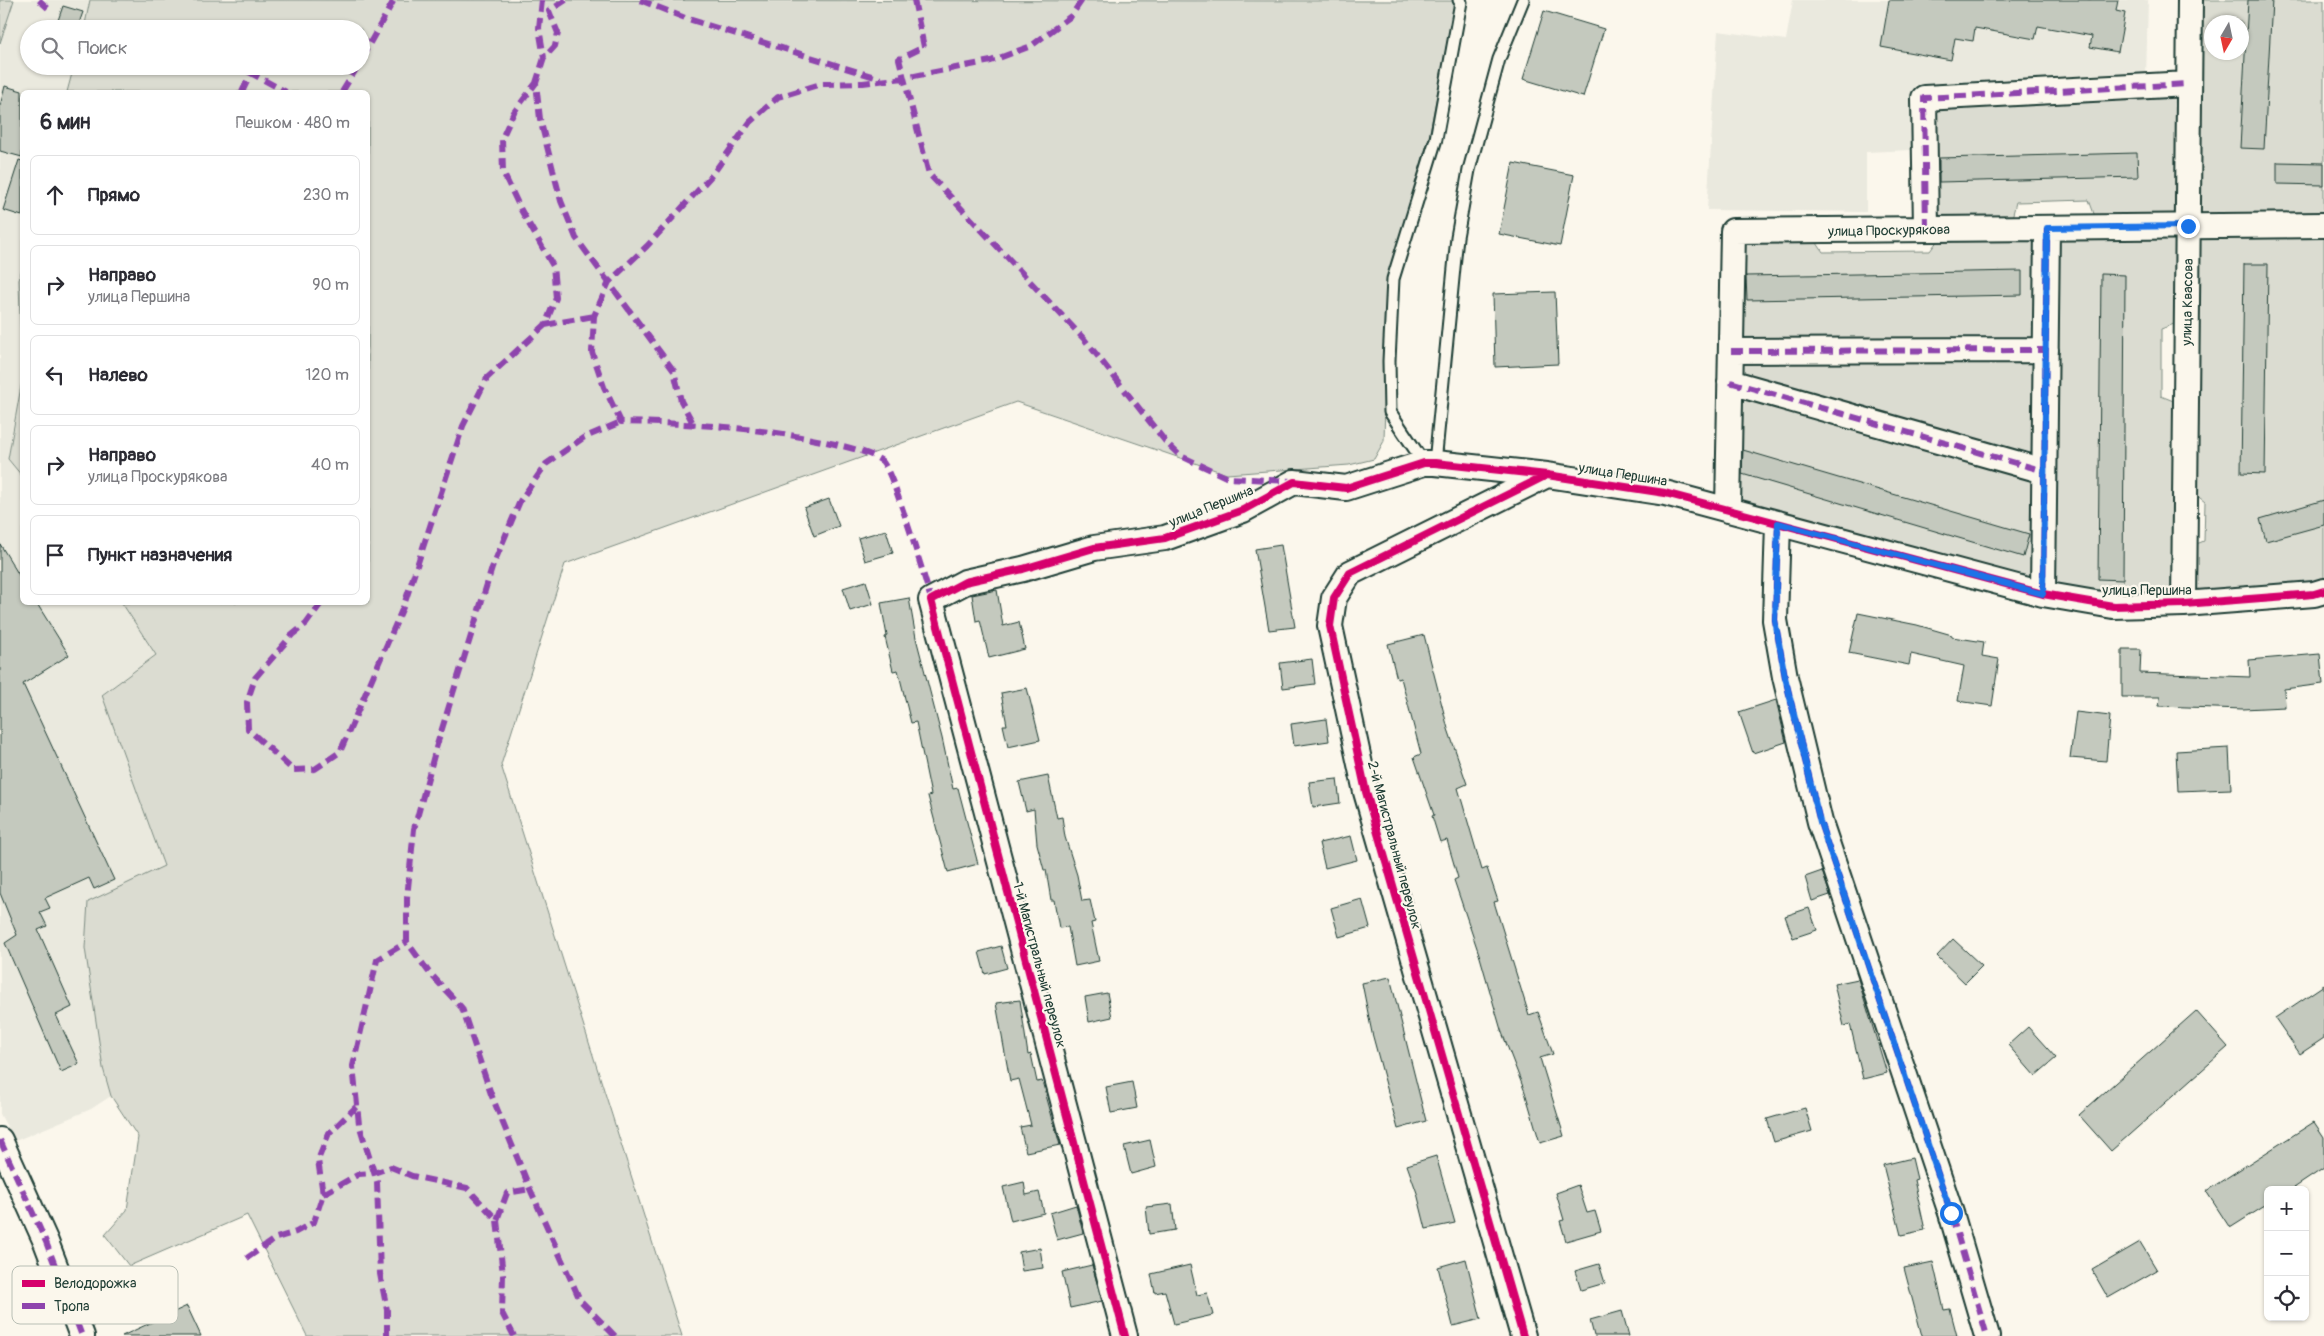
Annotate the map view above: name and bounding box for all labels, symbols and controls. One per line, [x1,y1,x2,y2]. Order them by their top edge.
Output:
north arrow [2204,15,2249,60]
search box [20,20,370,75]
icon: search [38,34,66,62]
text: Поиск [78,36,128,60]
text: 6 мин [40,109,90,136]
text: Пешком · 480 m [236,113,350,133]
icon: ahead [41,181,69,209]
text: Прямо [88,183,140,207]
text: 230 m [303,185,349,205]
route end [2177,215,2200,238]
street label: улица Проскурякова [1827,221,1950,240]
street label: улица Квасова [2178,258,2197,347]
text: Направо [88,263,156,287]
icon: right [41,271,69,299]
text: 90 m [312,275,349,295]
text: улица Першина [88,287,190,307]
icon: left [41,361,69,389]
text: Налево [88,363,148,387]
text: 120 m [305,365,349,385]
text: Направо [88,443,156,467]
icon: right [41,451,69,479]
text: 40 m [311,455,349,475]
street label: улица Першина [1576,459,1668,490]
text: улица Проскурякова [88,467,228,487]
street label: улица Першина [1166,482,1256,531]
icon: arrive [41,541,69,569]
text: Пункт назначения [88,543,232,567]
street label: улица Першина [2101,582,2192,599]
street label: 2-й Магистральный переулок [1364,759,1425,931]
street label: 1-й Магистральный переулок [1009,880,1070,1050]
map controls [2264,1186,2309,1321]
button: + [2264,1186,2309,1231]
route start [1940,1202,1963,1225]
button: − [2264,1231,2309,1276]
legend [12,1266,178,1324]
text: Велодорожка [54,1275,136,1292]
button: locate [2264,1276,2309,1321]
text: Тропа [54,1298,90,1315]

